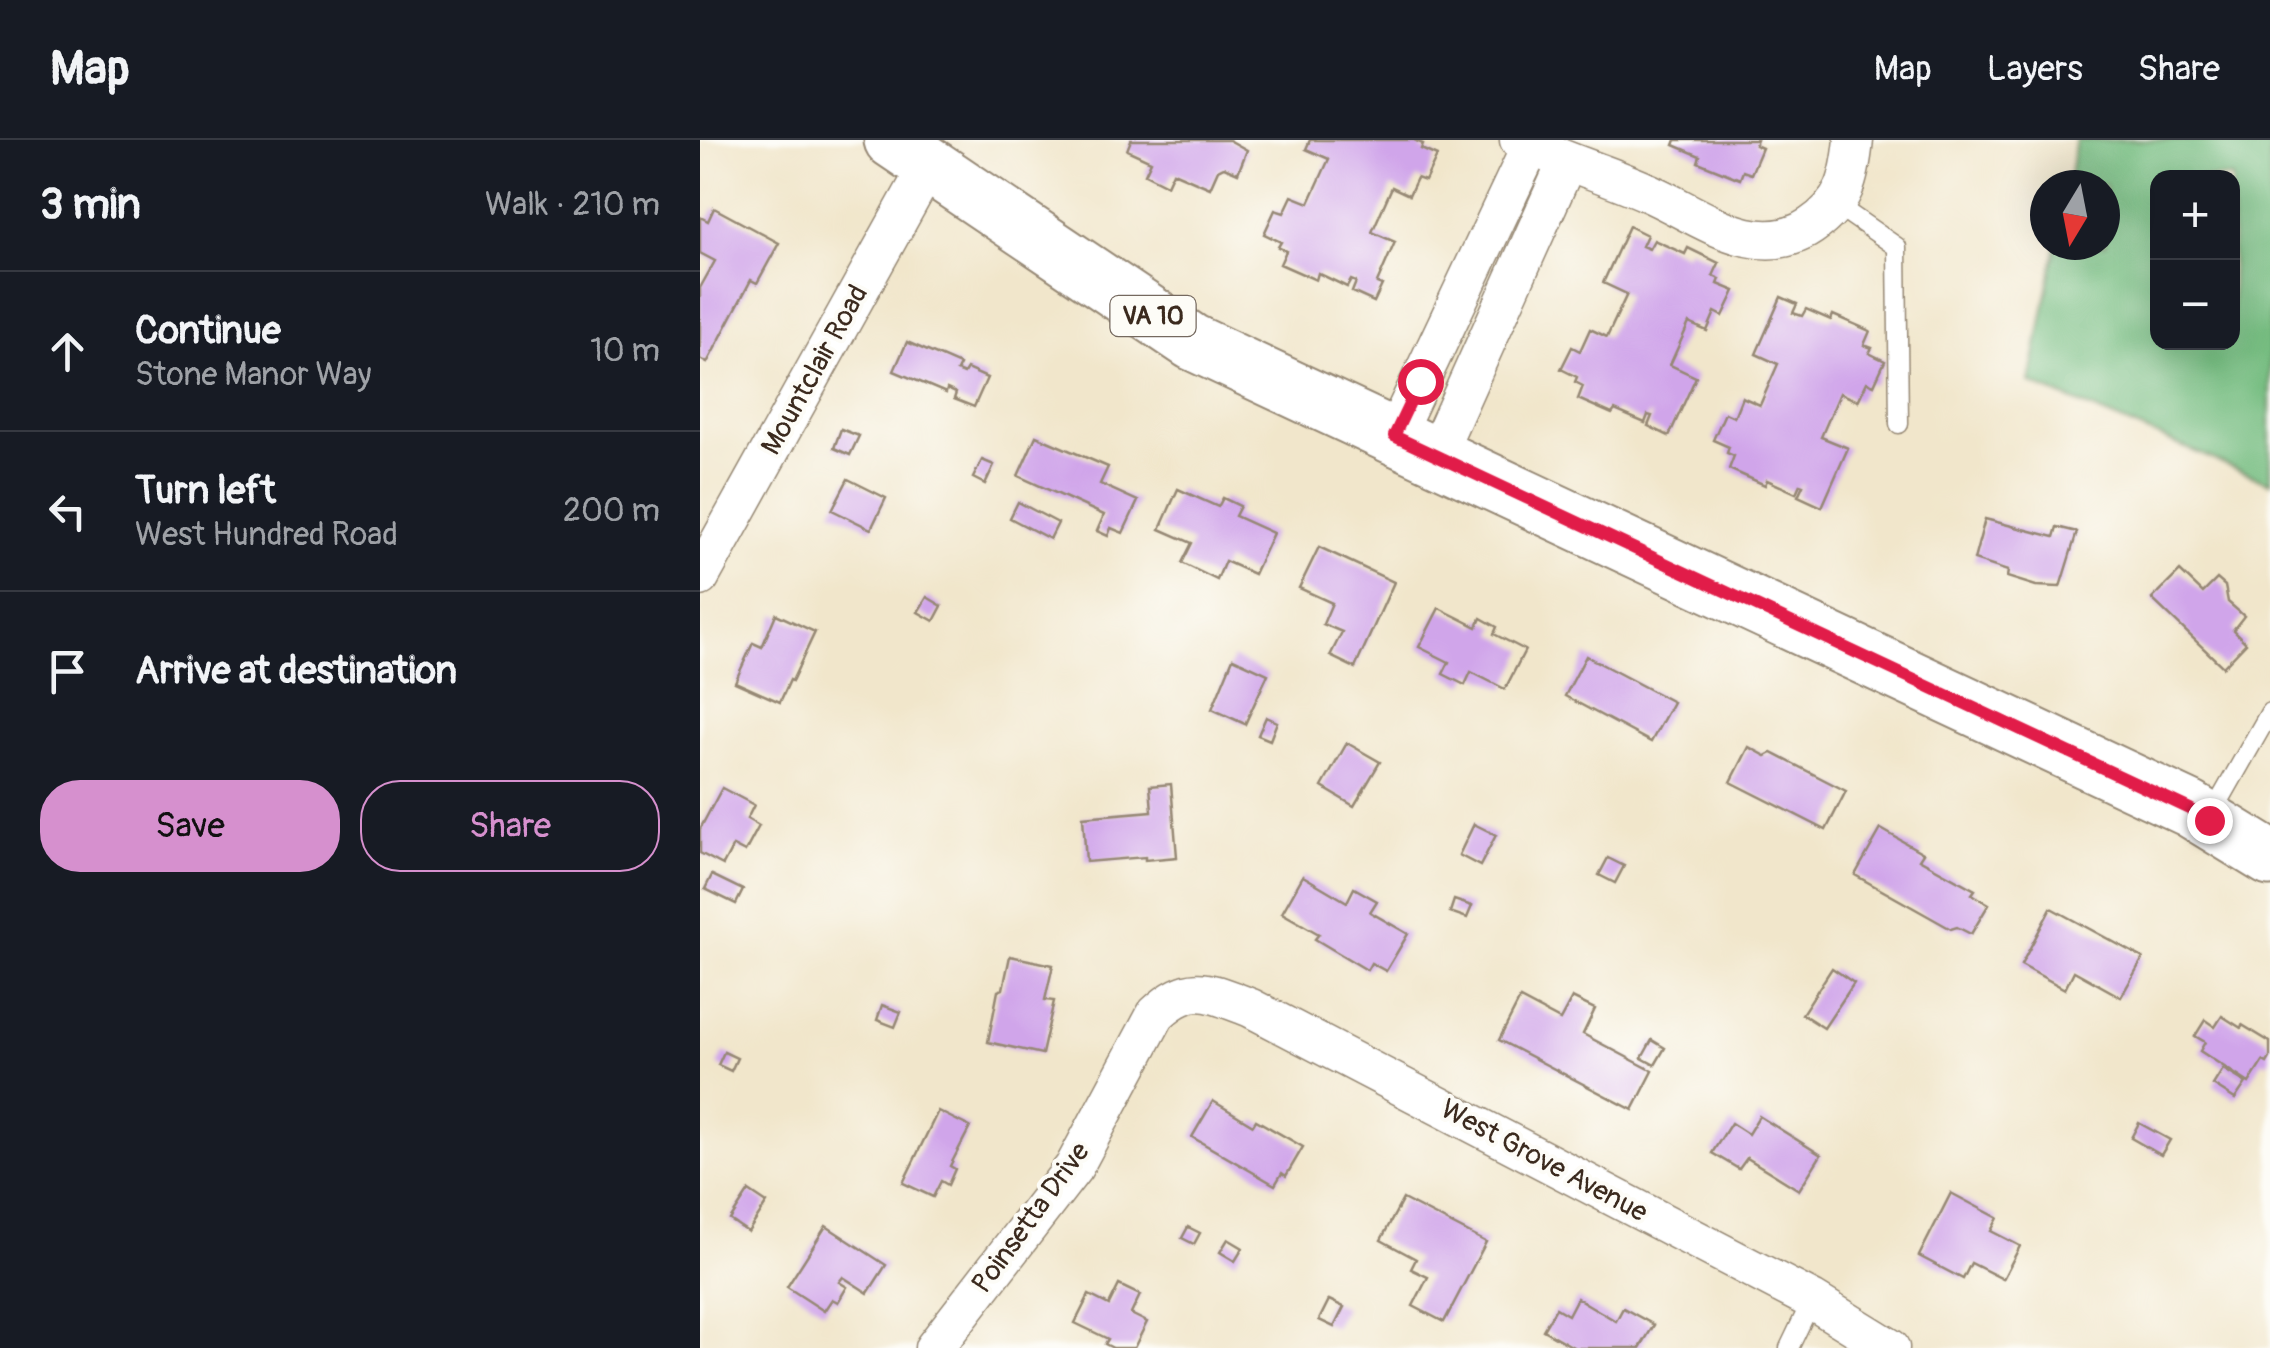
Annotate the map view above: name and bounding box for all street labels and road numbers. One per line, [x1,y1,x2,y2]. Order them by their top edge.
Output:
street label: Mountclair Road [754,279,876,461]
road number: VA 10 [1110,296,1196,336]
street label: West Grove Avenue [1435,1092,1654,1230]
street label: Poinsetta Drive [964,1135,1098,1300]

